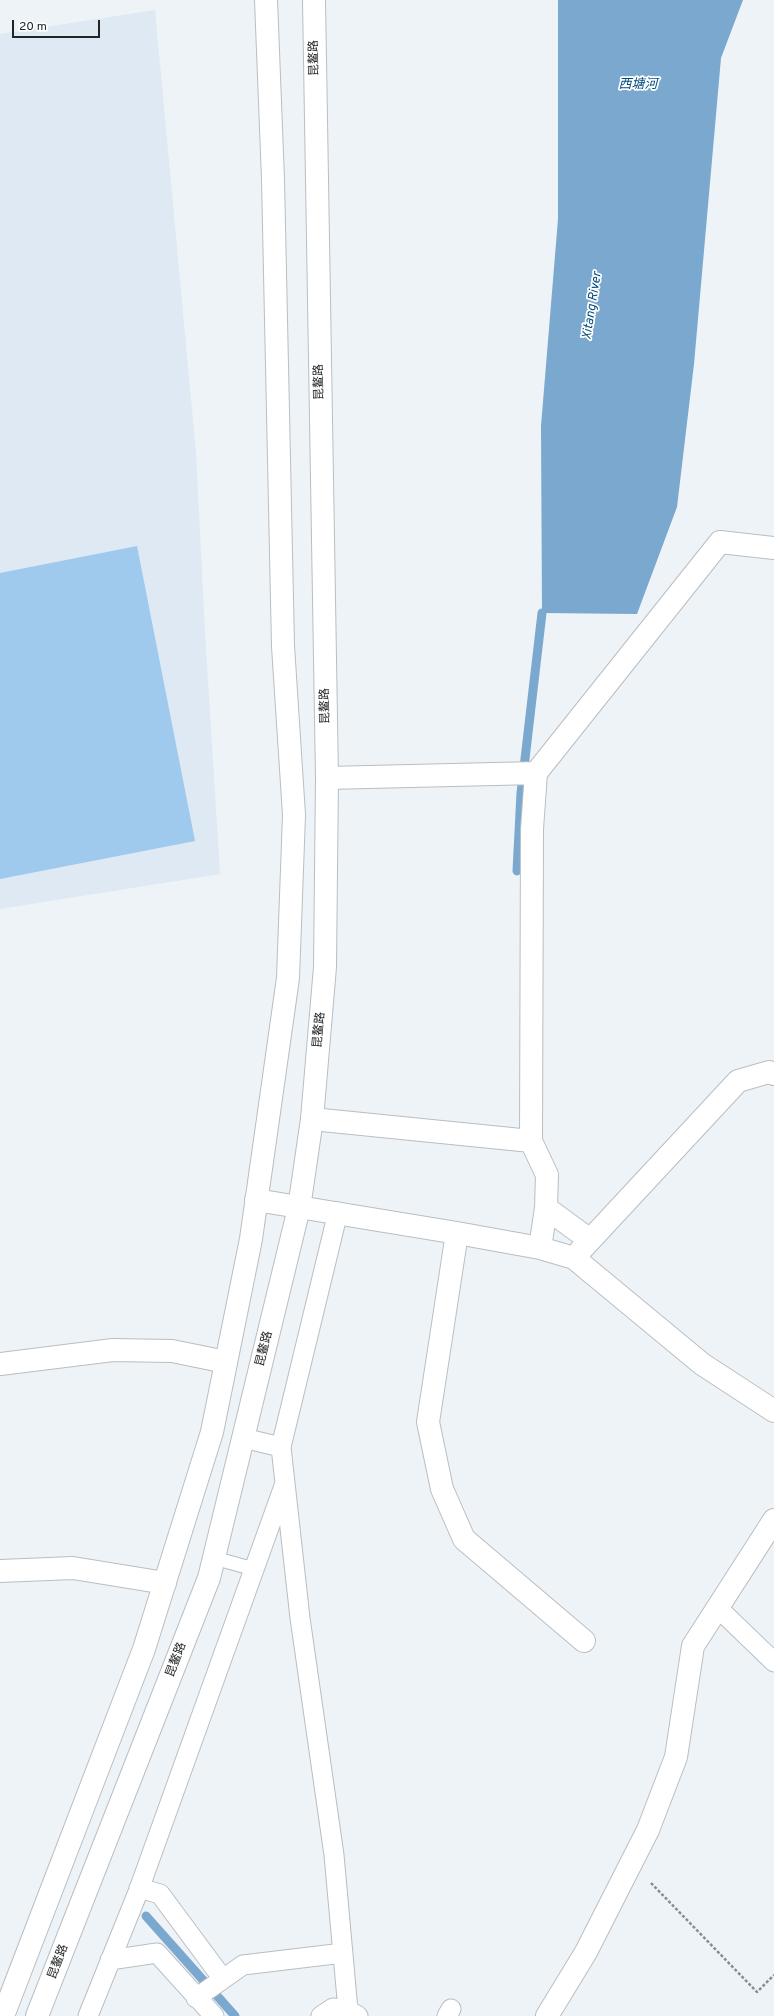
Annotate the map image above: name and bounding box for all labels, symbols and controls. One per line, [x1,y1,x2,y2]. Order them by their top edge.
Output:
scale bar [14,12,102,38]
text: 20 m [19,19,47,35]
street label: 昆鳌路 [307,40,323,76]
water label: 西塘河 [619,77,657,93]
water label: Xitang River [580,271,606,341]
street label: 昆鳌路 [312,364,328,400]
street label: 昆鳌路 [318,688,334,724]
street label: 昆鳌路 [311,1011,329,1049]
street label: 昆鳌路 [254,1330,276,1368]
street label: 昆鳌路 [164,1641,190,1679]
street label: 昆鳌路 [46,1943,72,1981]

